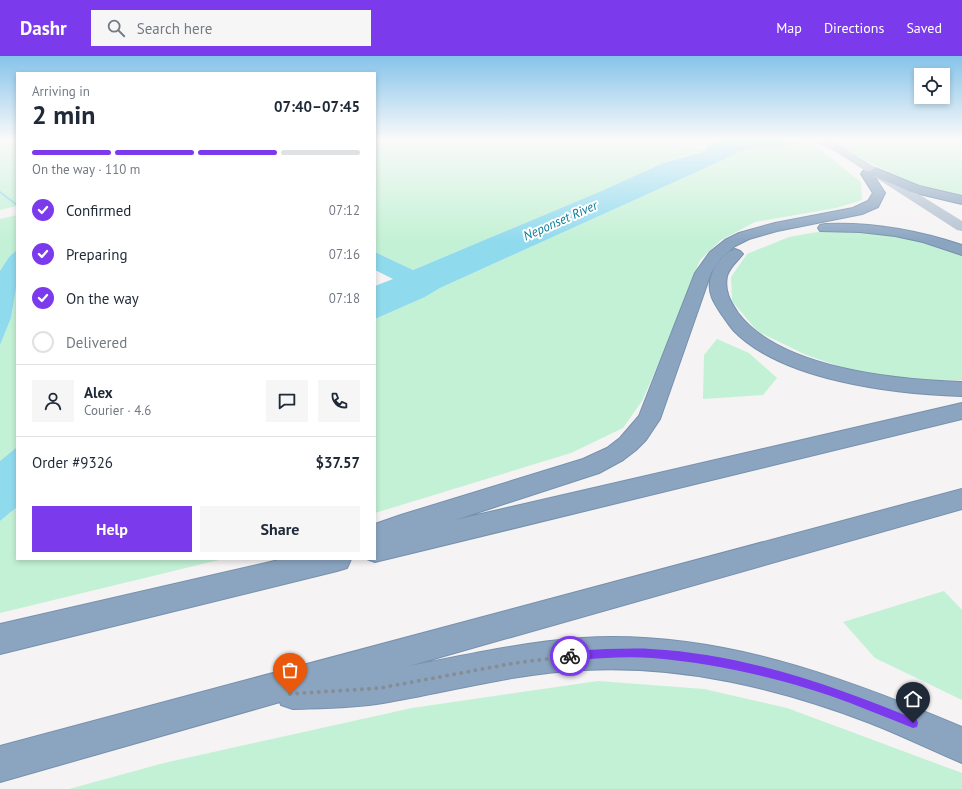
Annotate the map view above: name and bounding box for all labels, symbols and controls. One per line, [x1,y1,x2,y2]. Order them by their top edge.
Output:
search box [91,10,371,46]
text: Dashr [20,16,67,40]
icon: search [105,17,127,39]
text: Search here [137,19,212,38]
text: Map [776,19,802,37]
text: Directions [824,19,884,37]
text: Saved [906,19,942,37]
map controls [914,68,950,104]
button: locate [914,68,950,104]
text: Arriving in [32,83,90,100]
text: 07:40–07:45 [274,97,360,116]
text: 2 min [32,98,95,131]
text: On the way · 110 m [32,161,140,178]
water label: Neponset River [520,196,601,244]
icon: check [32,199,54,221]
text: Confirmed [66,201,131,220]
text: 07:12 [329,202,360,219]
icon: check [32,243,54,265]
text: Preparing [66,245,128,264]
text: 07:16 [329,246,360,263]
icon: check [32,287,54,309]
text: On the way [66,289,139,308]
text: 07:18 [329,290,360,307]
text: Delivered [66,333,127,352]
button: person [32,380,74,422]
button: chat [266,380,308,422]
button: phone [318,380,360,422]
text: Alex [84,383,113,402]
text: Courier · 4.6 [84,402,151,419]
text: Order #9326 [32,453,113,472]
text: $37.57 [316,453,360,472]
button: Help [32,506,192,552]
button: Share [200,506,360,552]
courier [550,636,590,676]
icon: bike [559,645,581,667]
pin [273,653,307,694]
icon: bag [279,659,301,681]
pin [896,682,930,723]
icon: home [902,688,924,710]

